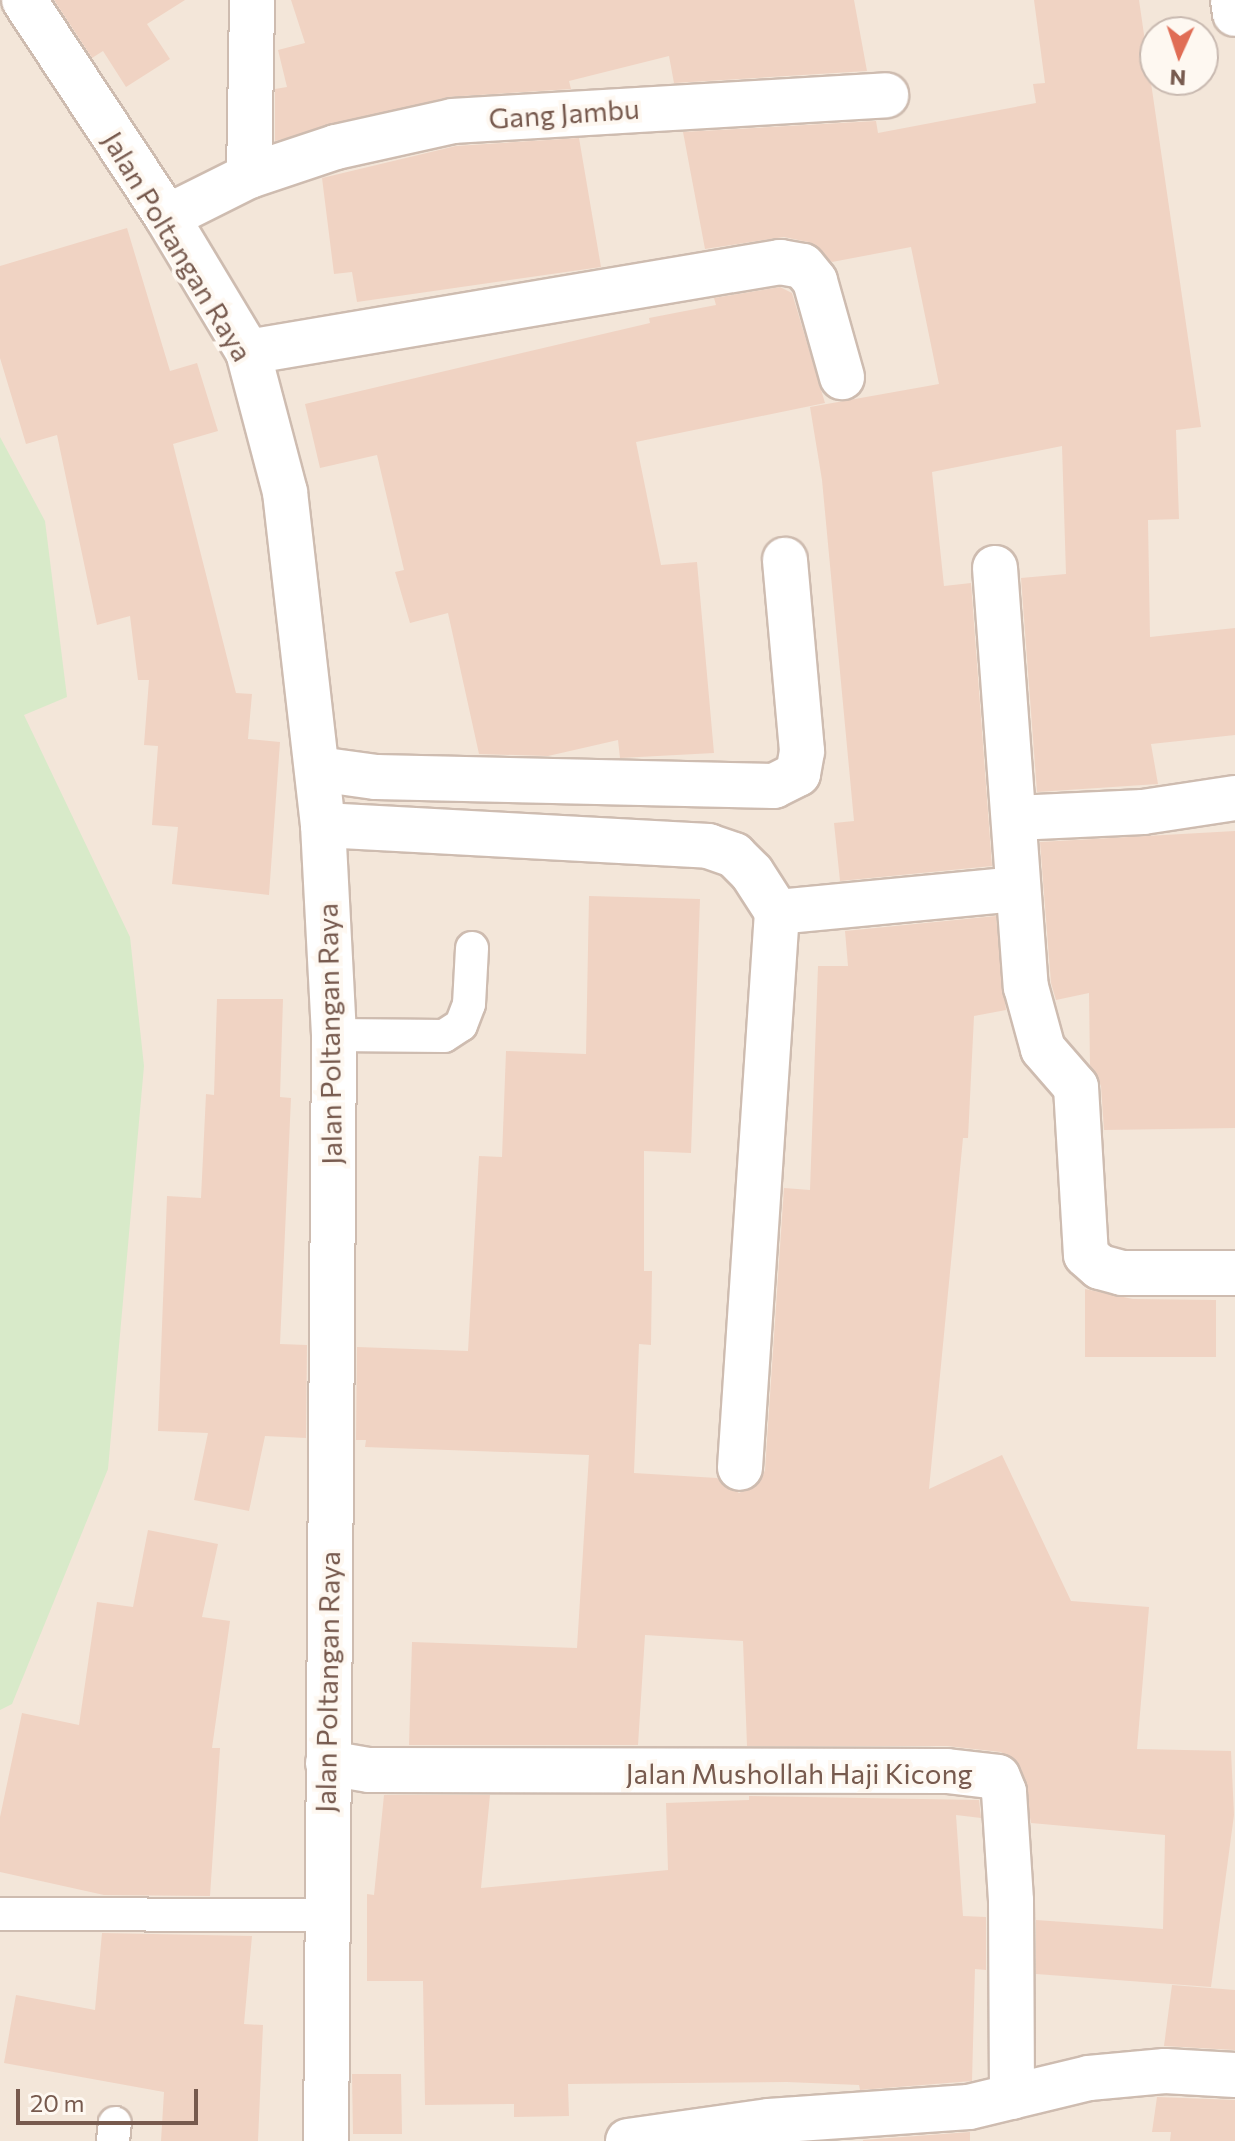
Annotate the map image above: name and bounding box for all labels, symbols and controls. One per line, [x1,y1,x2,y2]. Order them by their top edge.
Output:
north arrow [1139,16,1219,96]
text: N [1169,65,1187,92]
street label: Gang Jambu [487,91,641,135]
street label: Jalan Poltangan Raya [96,125,260,367]
street label: Jalan Poltangan Raya [310,903,348,1165]
street label: Jalan Poltangan Raya [308,1551,346,1813]
street label: Jalan Mushollah Haji Kicong [625,1756,973,1790]
scale bar [20,2073,202,2123]
text: 20 m [30,2088,84,2117]

